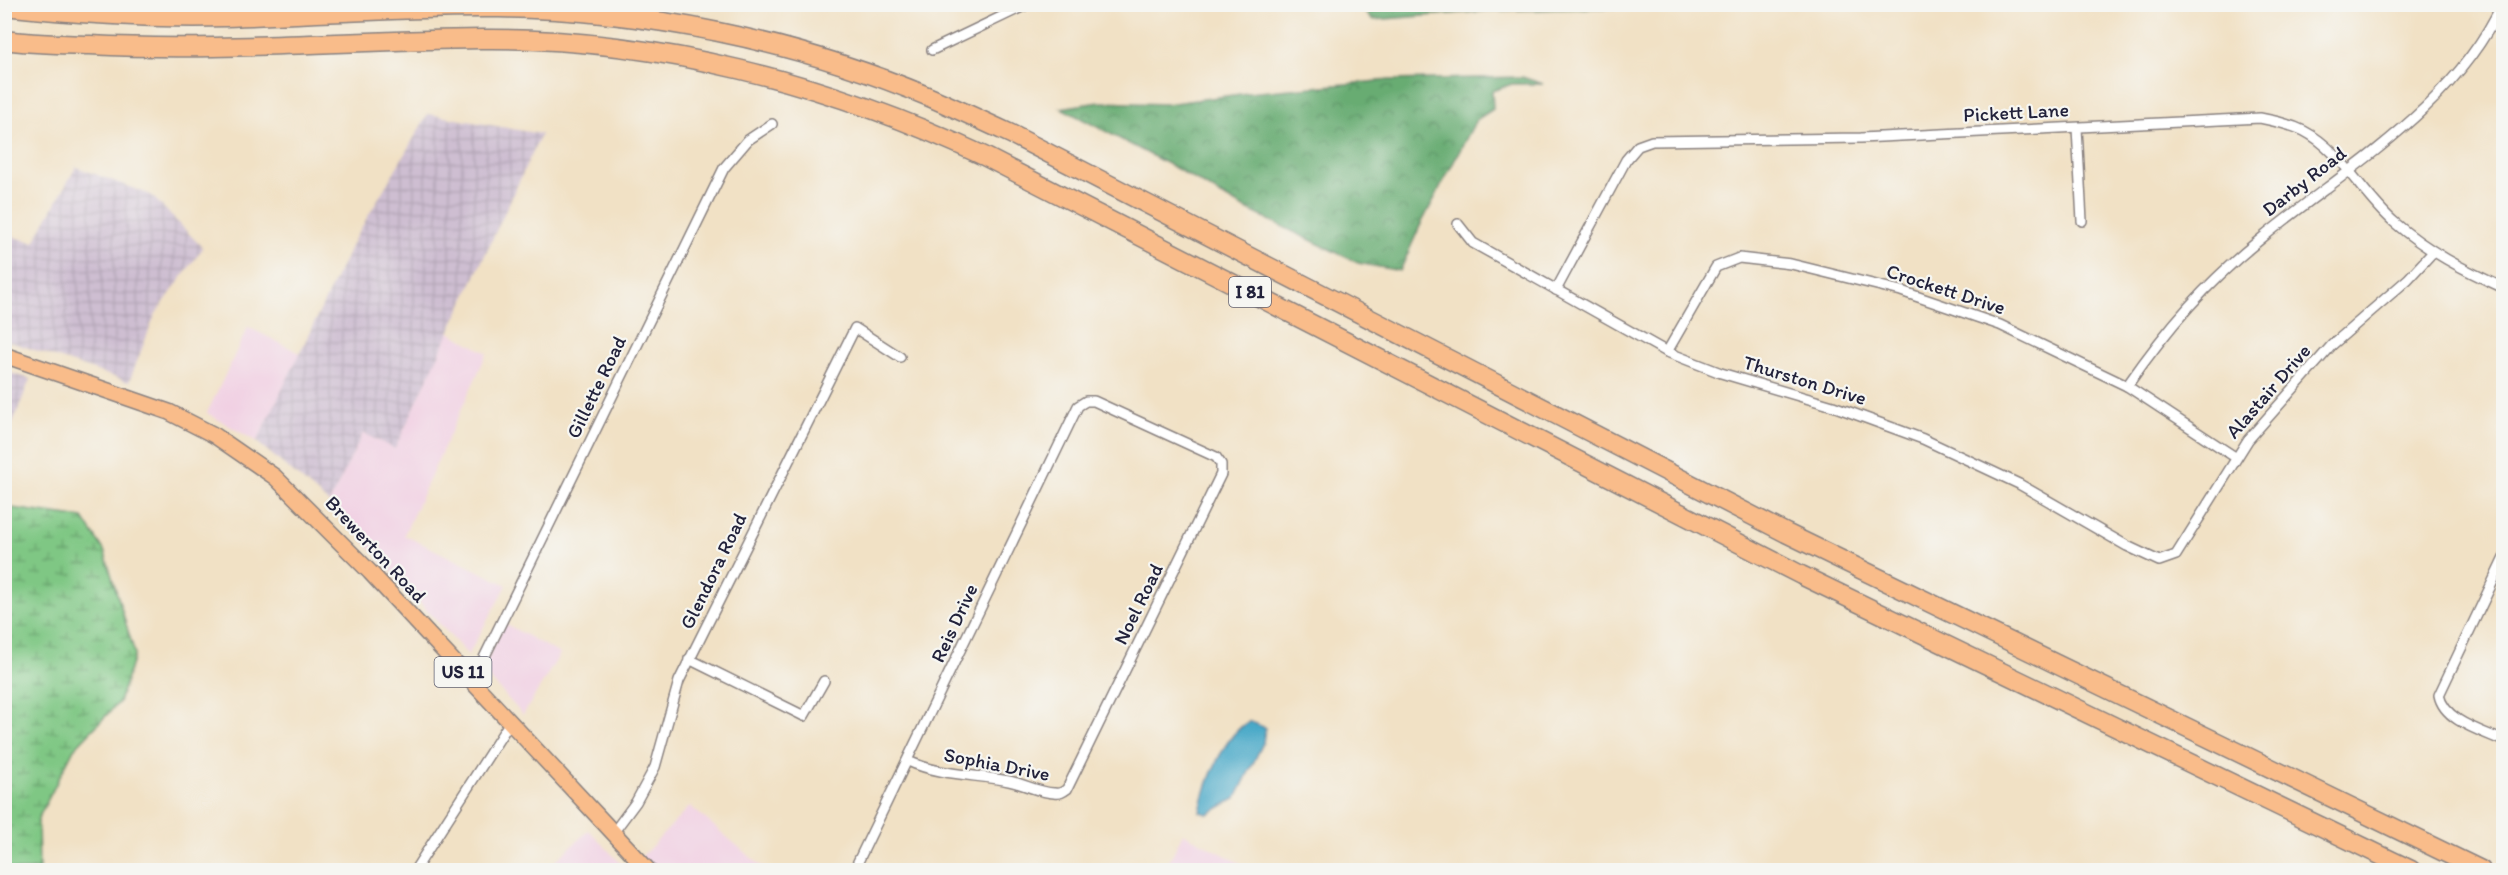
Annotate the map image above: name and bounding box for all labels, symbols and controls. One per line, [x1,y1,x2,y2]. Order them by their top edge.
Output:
street label: Pickett Lane [1963,97,2069,127]
street label: Darby Road [2257,141,2351,221]
street label: Crockett Drive [1884,258,2008,320]
road number: I 81 [1229,277,1271,307]
street label: Gillette Road [561,332,631,442]
street label: Alastair Drive [2220,339,2316,443]
street label: Thurston Drive [1741,350,1869,410]
street label: Brewerton Road [320,491,432,607]
street label: Glendora Road [675,509,752,633]
street label: Noel Road [1108,559,1168,648]
street label: Reis Drive [925,580,983,666]
road number: US 11 [434,657,492,687]
street label: Sophia Drive [942,742,1052,786]

